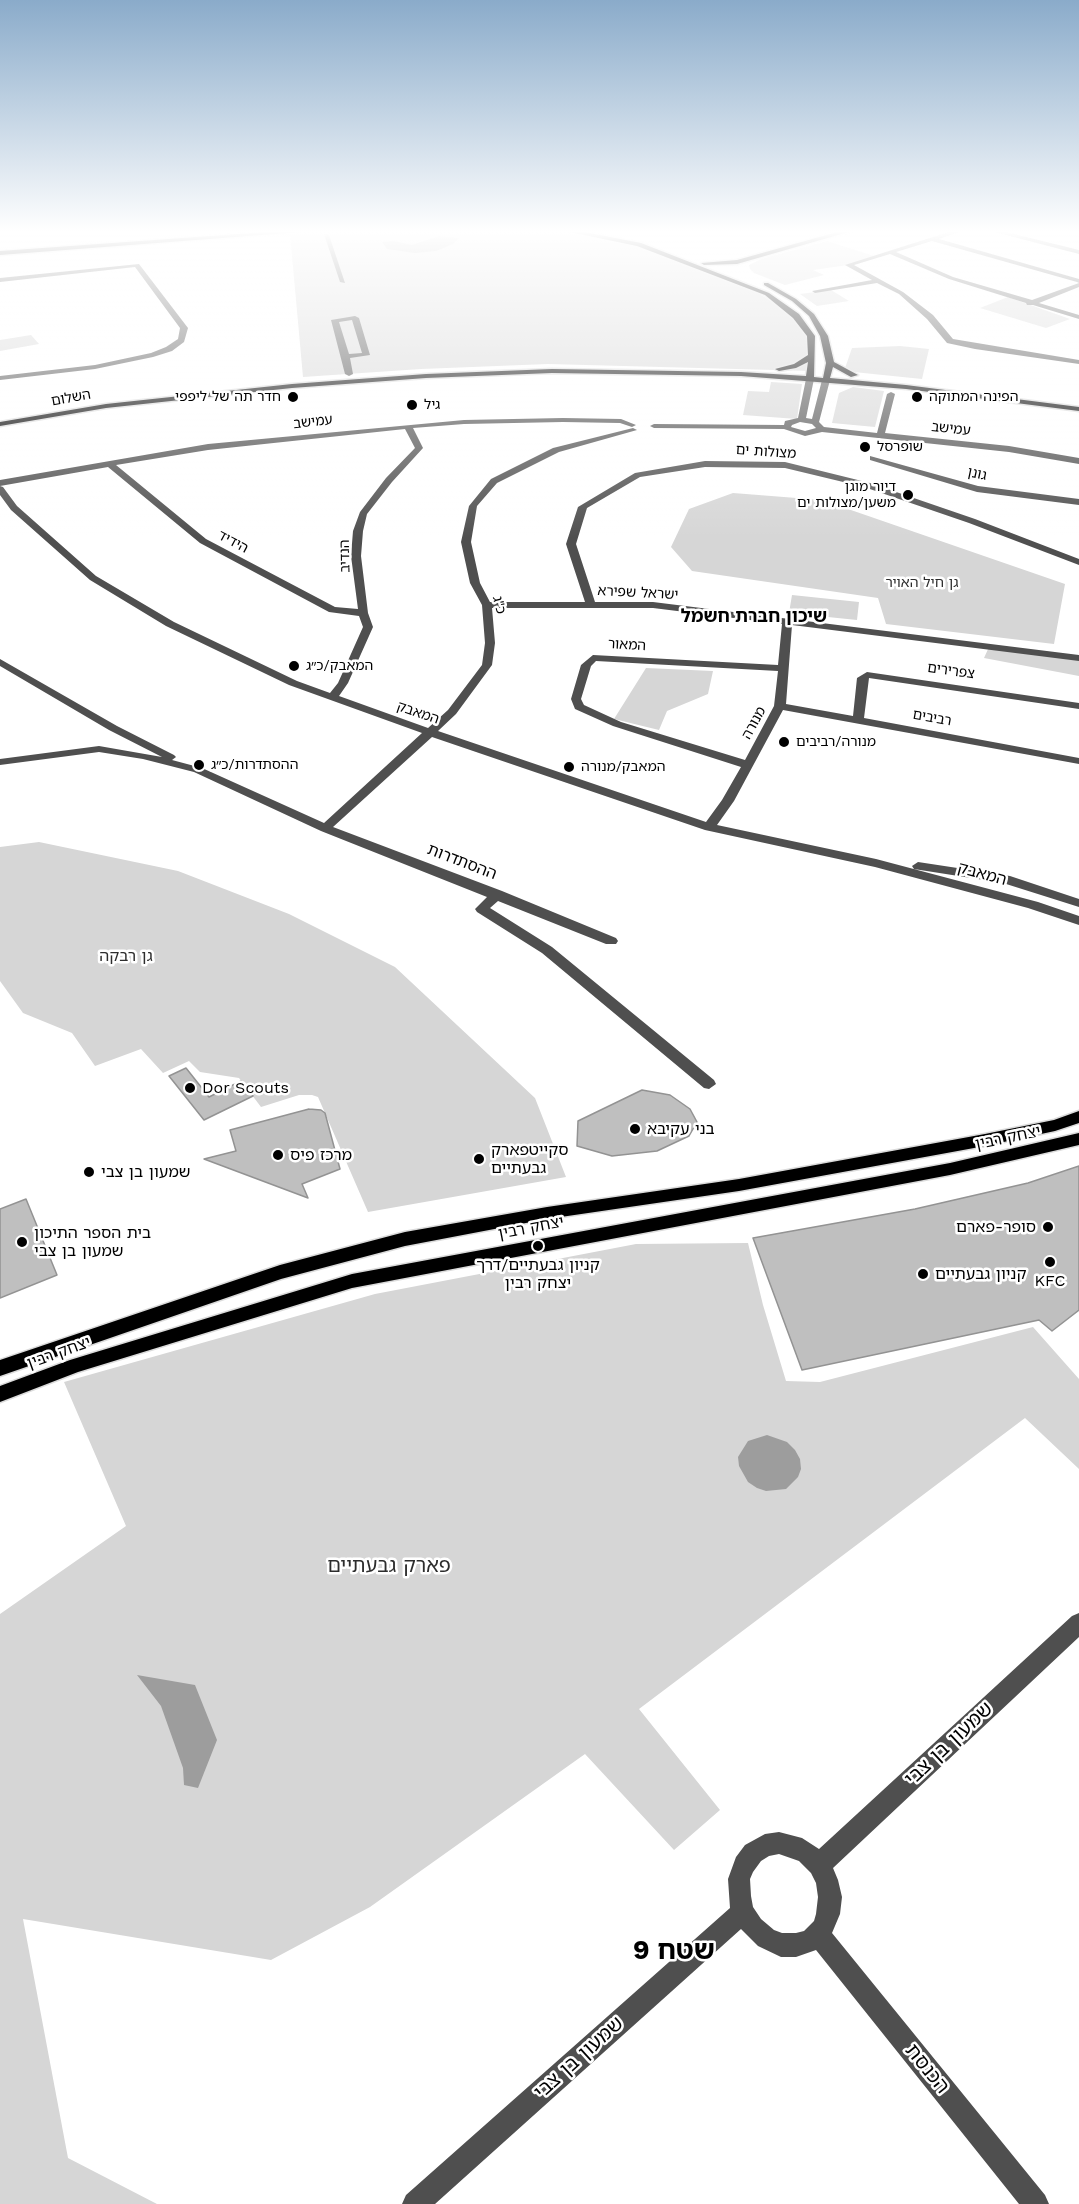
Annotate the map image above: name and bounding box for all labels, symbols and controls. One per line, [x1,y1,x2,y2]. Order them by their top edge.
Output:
street label: השלום [50,386,92,410]
place label: חדר תה של ליפפי [175,389,281,405]
place label: הפינה המתוקה [929,389,1019,405]
marker: חדר תה של ליפפי [286,390,300,404]
marker: הפינה המתוקה [910,390,924,404]
place label: גיל [424,397,440,413]
marker: גיל [405,398,419,412]
street label: עמישב [292,412,334,432]
street label: עמישב [930,419,972,439]
place label: שופרסל [877,439,923,455]
marker: שופרסל [858,440,872,454]
street label: מצולות ים [735,442,797,462]
street label: גונן [966,464,988,484]
place label: דיור מוגן משען/מצולות ים [797,479,896,512]
marker: דיור מוגן משען/מצולות ים [901,488,915,502]
street label: הידיד [215,527,251,557]
street label: הנדיב [336,539,354,573]
park label: גן חיל האויר [885,575,959,591]
street label: ישראל שפירא [597,582,679,604]
street label: כ"ג [489,594,509,616]
district label: שיכון חברת חשמל [681,606,827,628]
street label: המאור [607,636,647,654]
place label: המאבק/כ״ג [306,658,373,674]
marker: המאבק/כ״ג [287,659,301,673]
street label: צפרירים [926,659,976,683]
street label: המאבק [395,698,441,728]
street label: מנורה [738,704,770,742]
street label: רביבים [911,706,953,730]
place label: מנורה/רביבים [796,734,876,750]
marker: מנורה/רביבים [777,735,791,749]
place label: ההסתדרות/כ״ג [211,757,298,773]
marker: ההסתדרות/כ״ג [192,758,206,772]
place label: המאבק/מנורה [581,759,665,775]
marker: המאבק/מנורה [562,760,576,774]
street label: ההסתדרות [425,840,499,884]
street label: המאבק [955,858,1009,890]
park label: גן רבקה [99,946,153,966]
place label: Dor Scouts [202,1078,289,1098]
marker: Dor Scouts [183,1081,197,1095]
place label: בני עקיבא [647,1119,715,1139]
marker: בני עקיבא [628,1122,642,1136]
street label: יצחק רבין [973,1122,1043,1154]
place label: סקייטפארק גבעתיים [491,1140,569,1178]
place label: מרכז פיס [290,1145,352,1165]
marker: מרכז פיס [271,1148,285,1162]
marker: סקייטפארק גבעתיים [472,1152,486,1166]
place label: שמעון בן צבי [101,1162,191,1182]
marker: שמעון בן צבי [82,1165,96,1179]
street label: יצחק רבין [496,1212,566,1244]
place label: סופר-פארם [956,1217,1036,1237]
marker: סופר-פארם [1041,1220,1055,1234]
place label: בית הספר התיכון שמעון בן צבי [34,1223,151,1261]
marker: בית הספר התיכון שמעון בן צבי [15,1235,29,1249]
marker: קניון גבעתיים/דרך יצחק רבין [531,1239,545,1253]
place label: קניון גבעתיים/דרך יצחק רבין [476,1255,600,1293]
marker: KFC [1043,1255,1057,1269]
place label: קניון גבעתיים [935,1264,1026,1284]
marker: קניון גבעתיים [916,1267,930,1281]
place label: KFC [1034,1271,1066,1291]
street label: יצחק רבין [24,1333,94,1373]
park label: פארק גבעתיים [327,1554,451,1578]
street label: שמעון בן צבי [900,1697,998,1791]
district label: שטח 9 [633,1935,715,1967]
street label: שמעון בן צבי [529,2012,629,2104]
street label: הכנסת [900,2039,954,2099]

